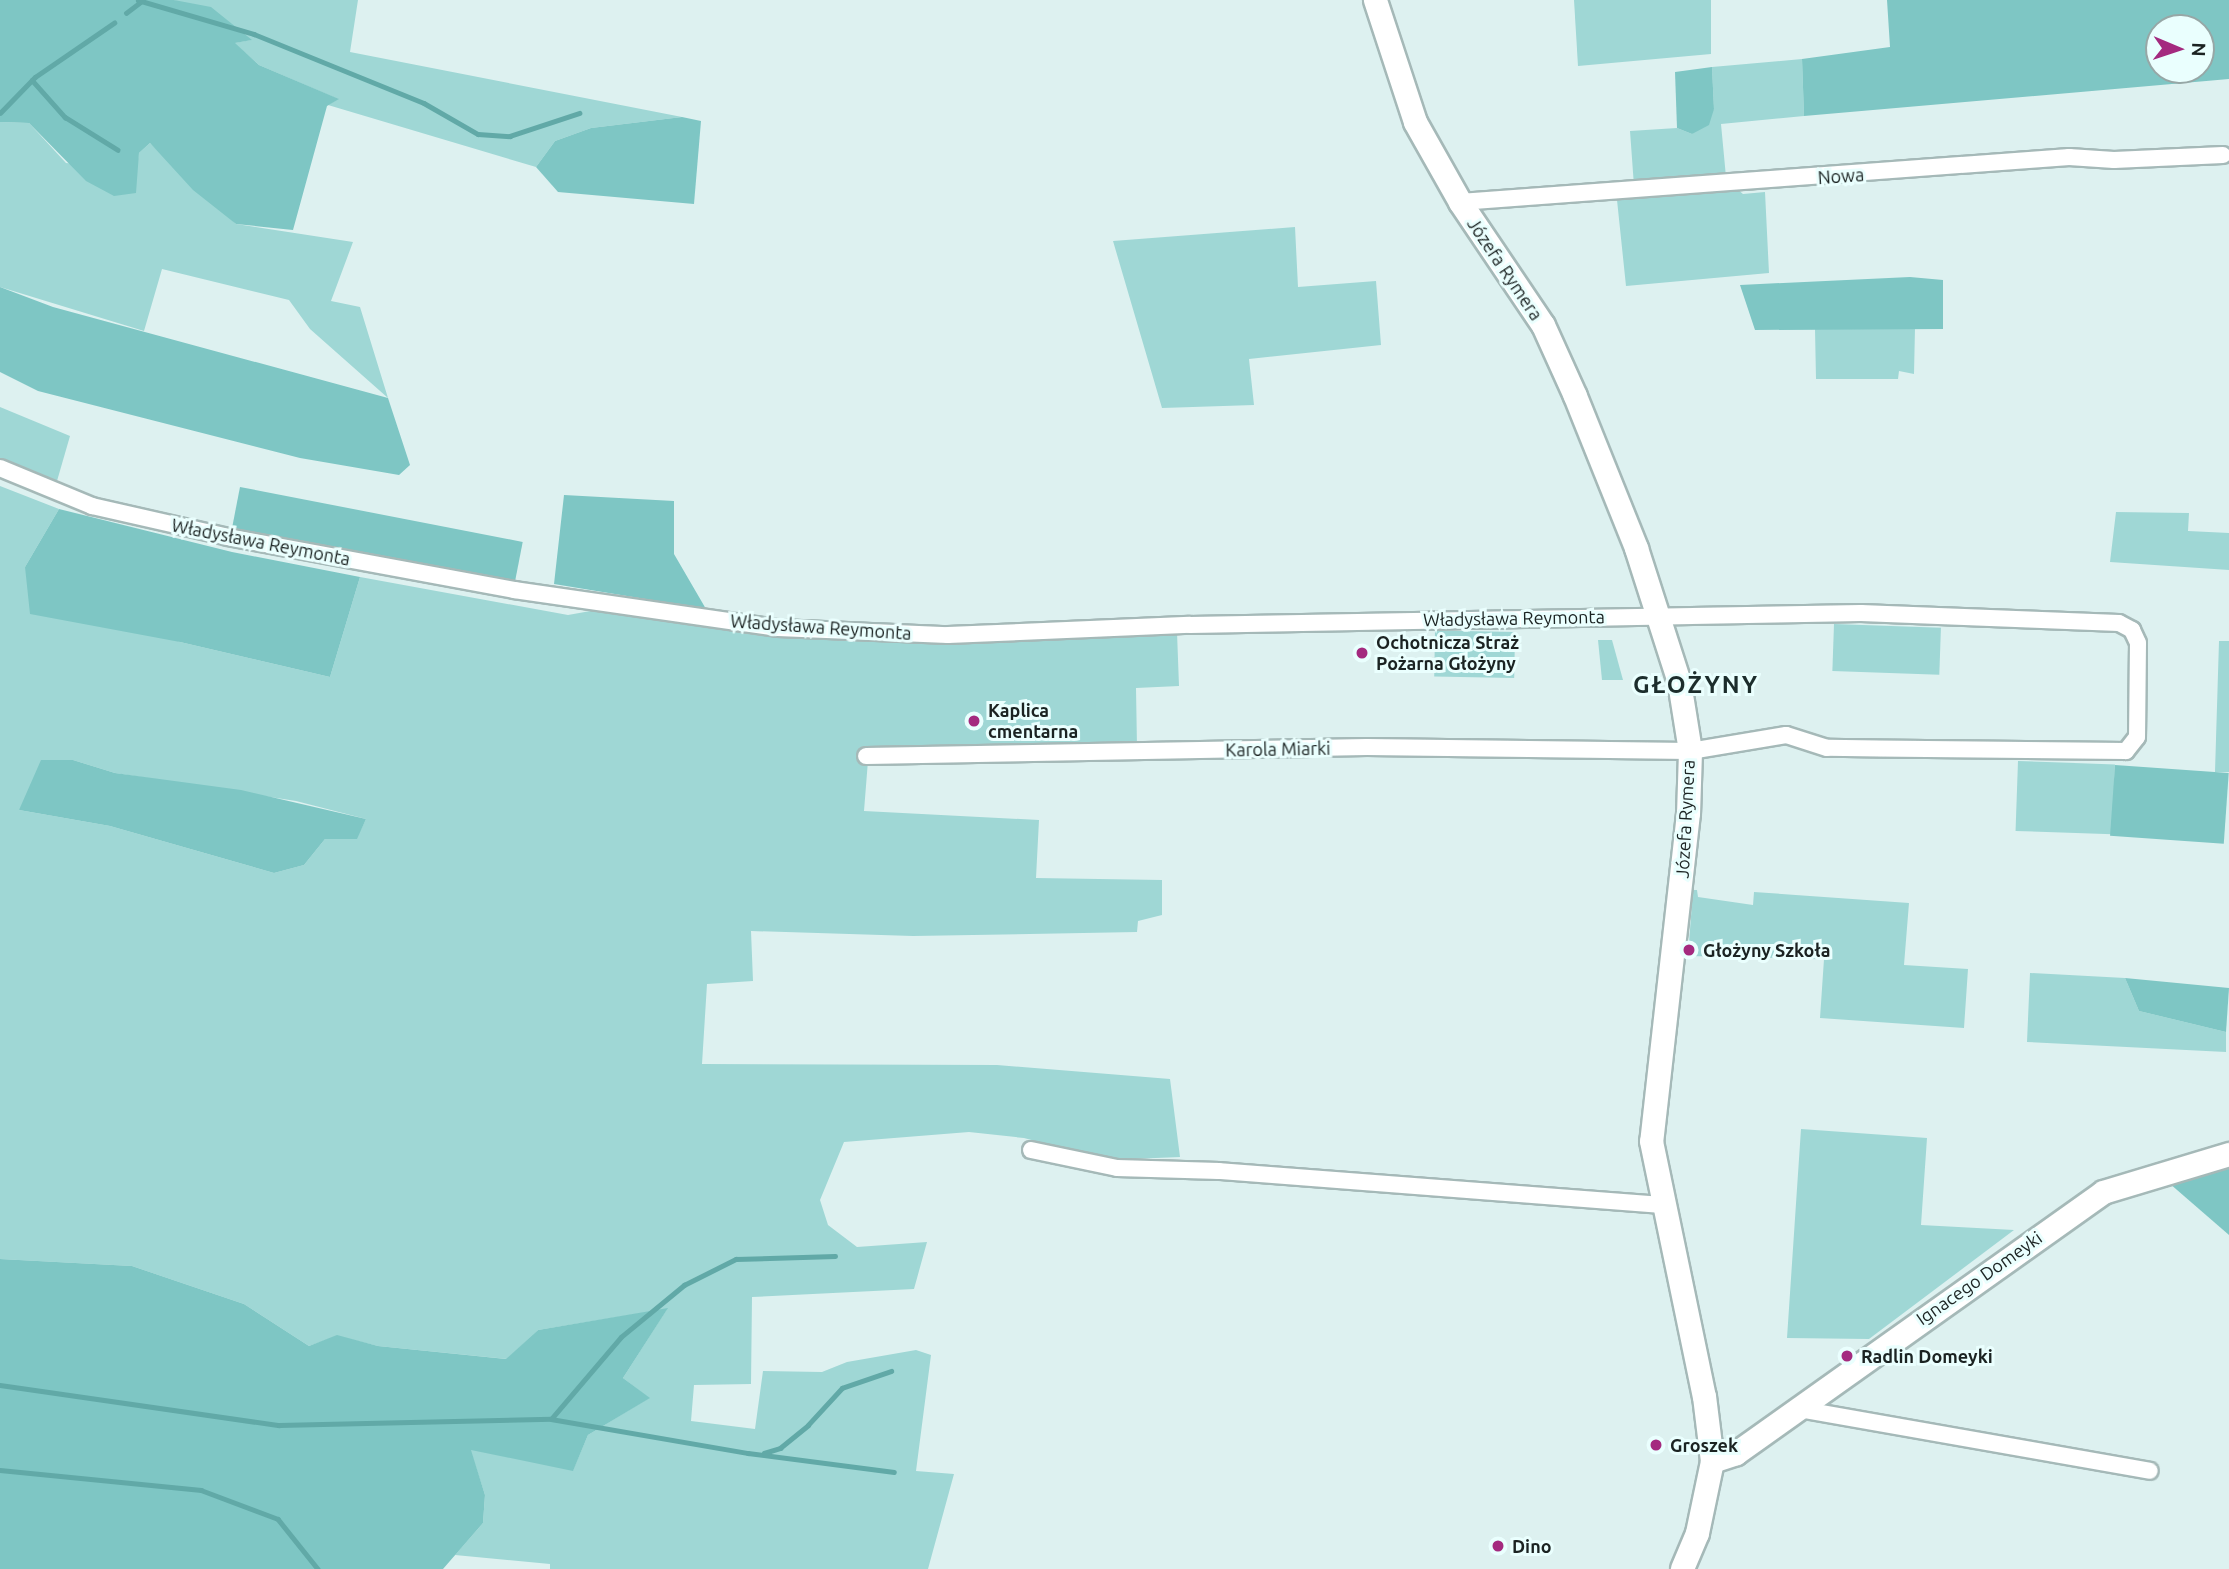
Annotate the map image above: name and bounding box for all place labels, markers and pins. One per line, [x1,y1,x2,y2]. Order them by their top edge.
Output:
place label: Ochotnicza Straż Pożarna Głożyny [1376,632,1519,674]
marker: Ochotnicza Straż Pożarna Głożyny [1354,645,1370,661]
place label: Kaplica cmentarna [988,700,1078,742]
marker: Kaplica cmentarna [966,713,982,729]
place label: Głożyny Szkoła [1703,939,1830,961]
marker: Głożyny Szkoła [1681,942,1697,958]
place label: Radlin Domeyki [1861,1345,1993,1367]
marker: Radlin Domeyki [1839,1348,1855,1364]
place label: Groszek [1670,1434,1738,1456]
marker: Groszek [1648,1437,1664,1453]
place label: Dino [1512,1535,1551,1557]
marker: Dino [1490,1538,1506,1554]

